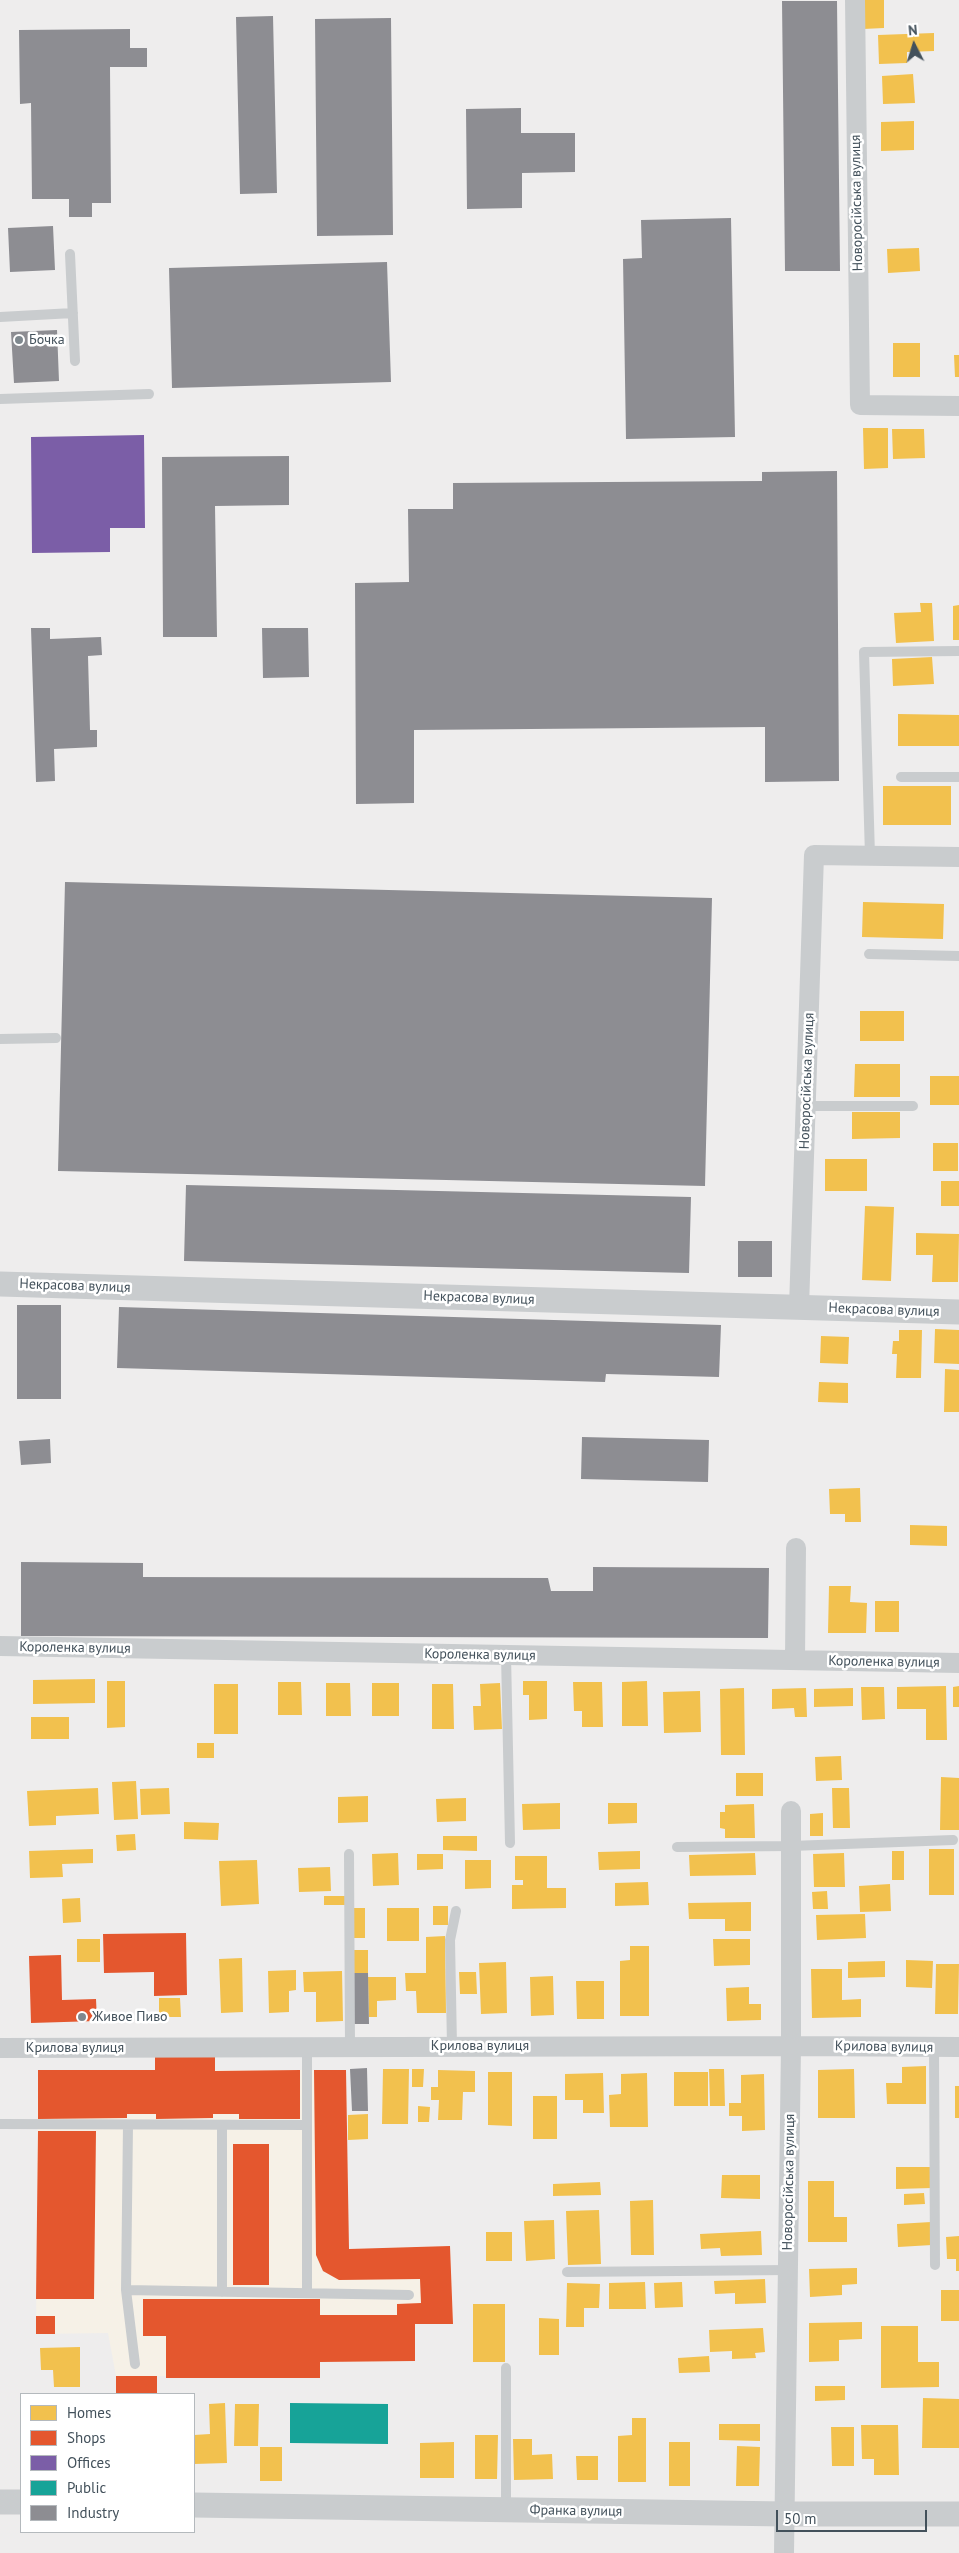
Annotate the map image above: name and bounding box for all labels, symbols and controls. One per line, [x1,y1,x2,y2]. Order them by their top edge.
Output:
north arrow [889,20,939,70]
text: N [907,21,918,39]
street label: Новоросійська вулиця [847,135,867,271]
place label: Бочка [29,332,65,348]
marker: Бочка [13,334,25,346]
street label: Новоросійська вулиця [796,1012,818,1150]
street label: Некрасова вулиця [19,1276,131,1296]
street label: Некрасова вулиця [423,1288,535,1308]
street label: Некрасова вулиця [828,1300,940,1320]
street label: Короленка вулиця [19,1639,131,1657]
street label: Короленка вулиця [424,1646,536,1664]
street label: Короленка вулиця [828,1653,940,1671]
place label: Живое Пиво [92,2009,168,2025]
marker: Живое Пиво [76,2011,88,2023]
street label: Крилова вулиця [431,2038,529,2054]
street label: Крилова вулиця [835,2038,933,2056]
street label: Крилова вулиця [26,2040,124,2056]
street label: Новоросійська вулиця [779,2114,799,2250]
legend [20,2393,195,2533]
text: Homes [67,2403,111,2422]
text: Shops [67,2428,106,2447]
text: Offices [67,2453,111,2472]
text: Public [67,2478,106,2497]
scale bar [779,2500,930,2532]
street label: Франка вулиця [530,2502,622,2520]
text: Industry [67,2503,119,2522]
text: 50 m [784,2509,817,2528]

